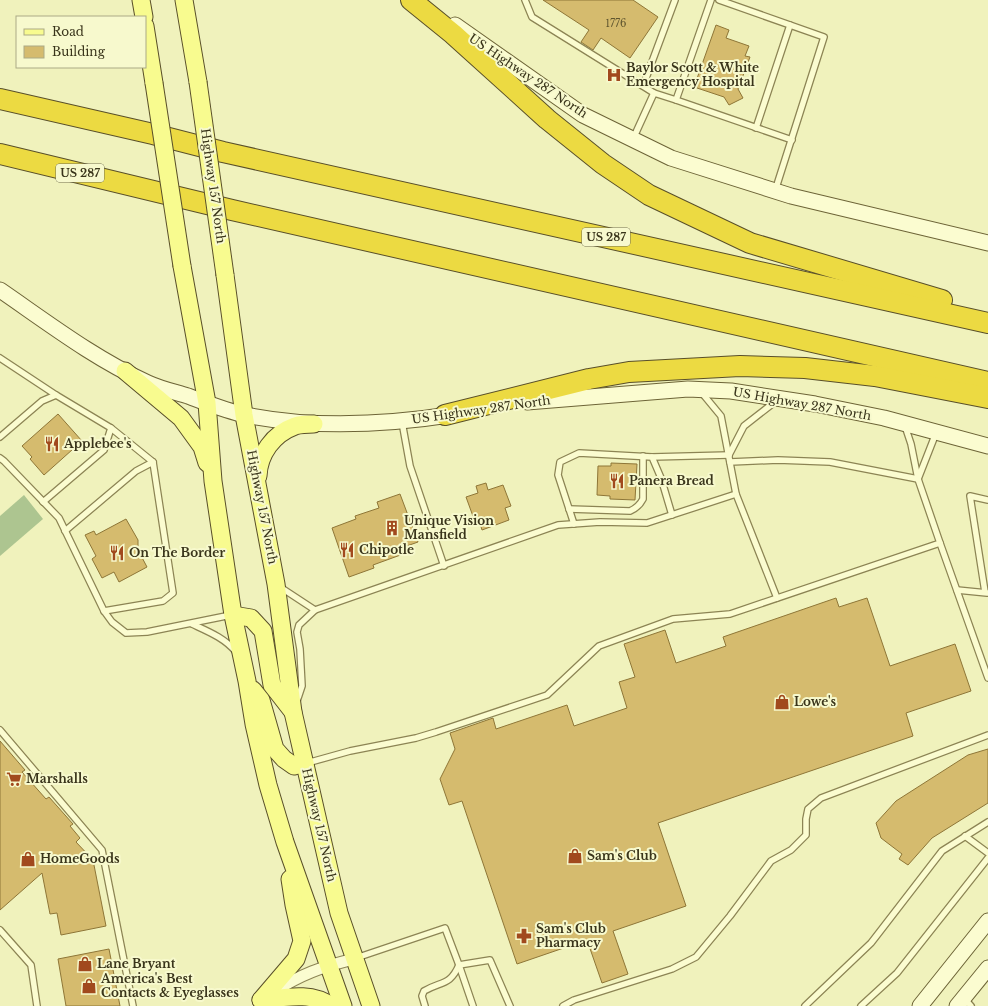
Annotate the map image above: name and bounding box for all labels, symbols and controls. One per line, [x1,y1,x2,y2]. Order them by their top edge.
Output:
legend [16,16,146,68]
house number: 1776 [606,17,626,30]
text: Road [52,24,84,39]
street label: US Highway 287 North [466,30,591,121]
text: Building [52,44,106,59]
place label: Baylor Scott & White Emergency Hospital [626,60,759,89]
hospital icon: Baylor Scott & White Emergency Hospital [605,66,623,84]
street label: Highway 157 North [198,127,229,244]
road number: US 287 [56,164,104,182]
road number: US 287 [582,228,630,246]
street label: US Highway 287 North [732,384,872,423]
street label: US Highway 287 North [411,392,551,427]
restaurant icon: Applebee's [43,435,61,453]
place label: Applebee's [63,436,132,451]
street label: Highway 157 North [244,448,281,565]
restaurant icon: Panera Bread [608,472,626,490]
place label: Panera Bread [629,473,715,488]
place label: Unique Vision Mansfield [404,513,494,542]
building icon: Unique Vision Mansfield [383,519,401,537]
restaurant icon: Chipotle [338,541,356,559]
place label: Chipotle [359,542,414,557]
restaurant icon: On The Border [108,544,126,562]
place label: On The Border [129,545,225,560]
shop icon: Lowe's [773,693,791,711]
place label: Lowe's [794,694,836,709]
street label: Highway 157 North [299,767,340,883]
supermarket icon: Marshalls [5,770,23,788]
place label: Marshalls [26,771,88,786]
shop icon: Sam's Club [566,847,584,865]
place label: Sam's Club [587,848,657,863]
shop icon: HomeGoods [19,850,37,868]
place label: HomeGoods [40,851,120,866]
place label: Sam's Club Pharmacy [536,921,606,950]
pharmacy icon: Sam's Club Pharmacy [515,927,533,945]
shop icon: Lane Bryant [76,955,94,973]
place label: Lane Bryant [97,956,176,971]
place label: America's Best Contacts & Eyeglasses [100,971,239,1000]
shop icon: America's Best Contacts & Eyeglasses [80,977,98,995]

